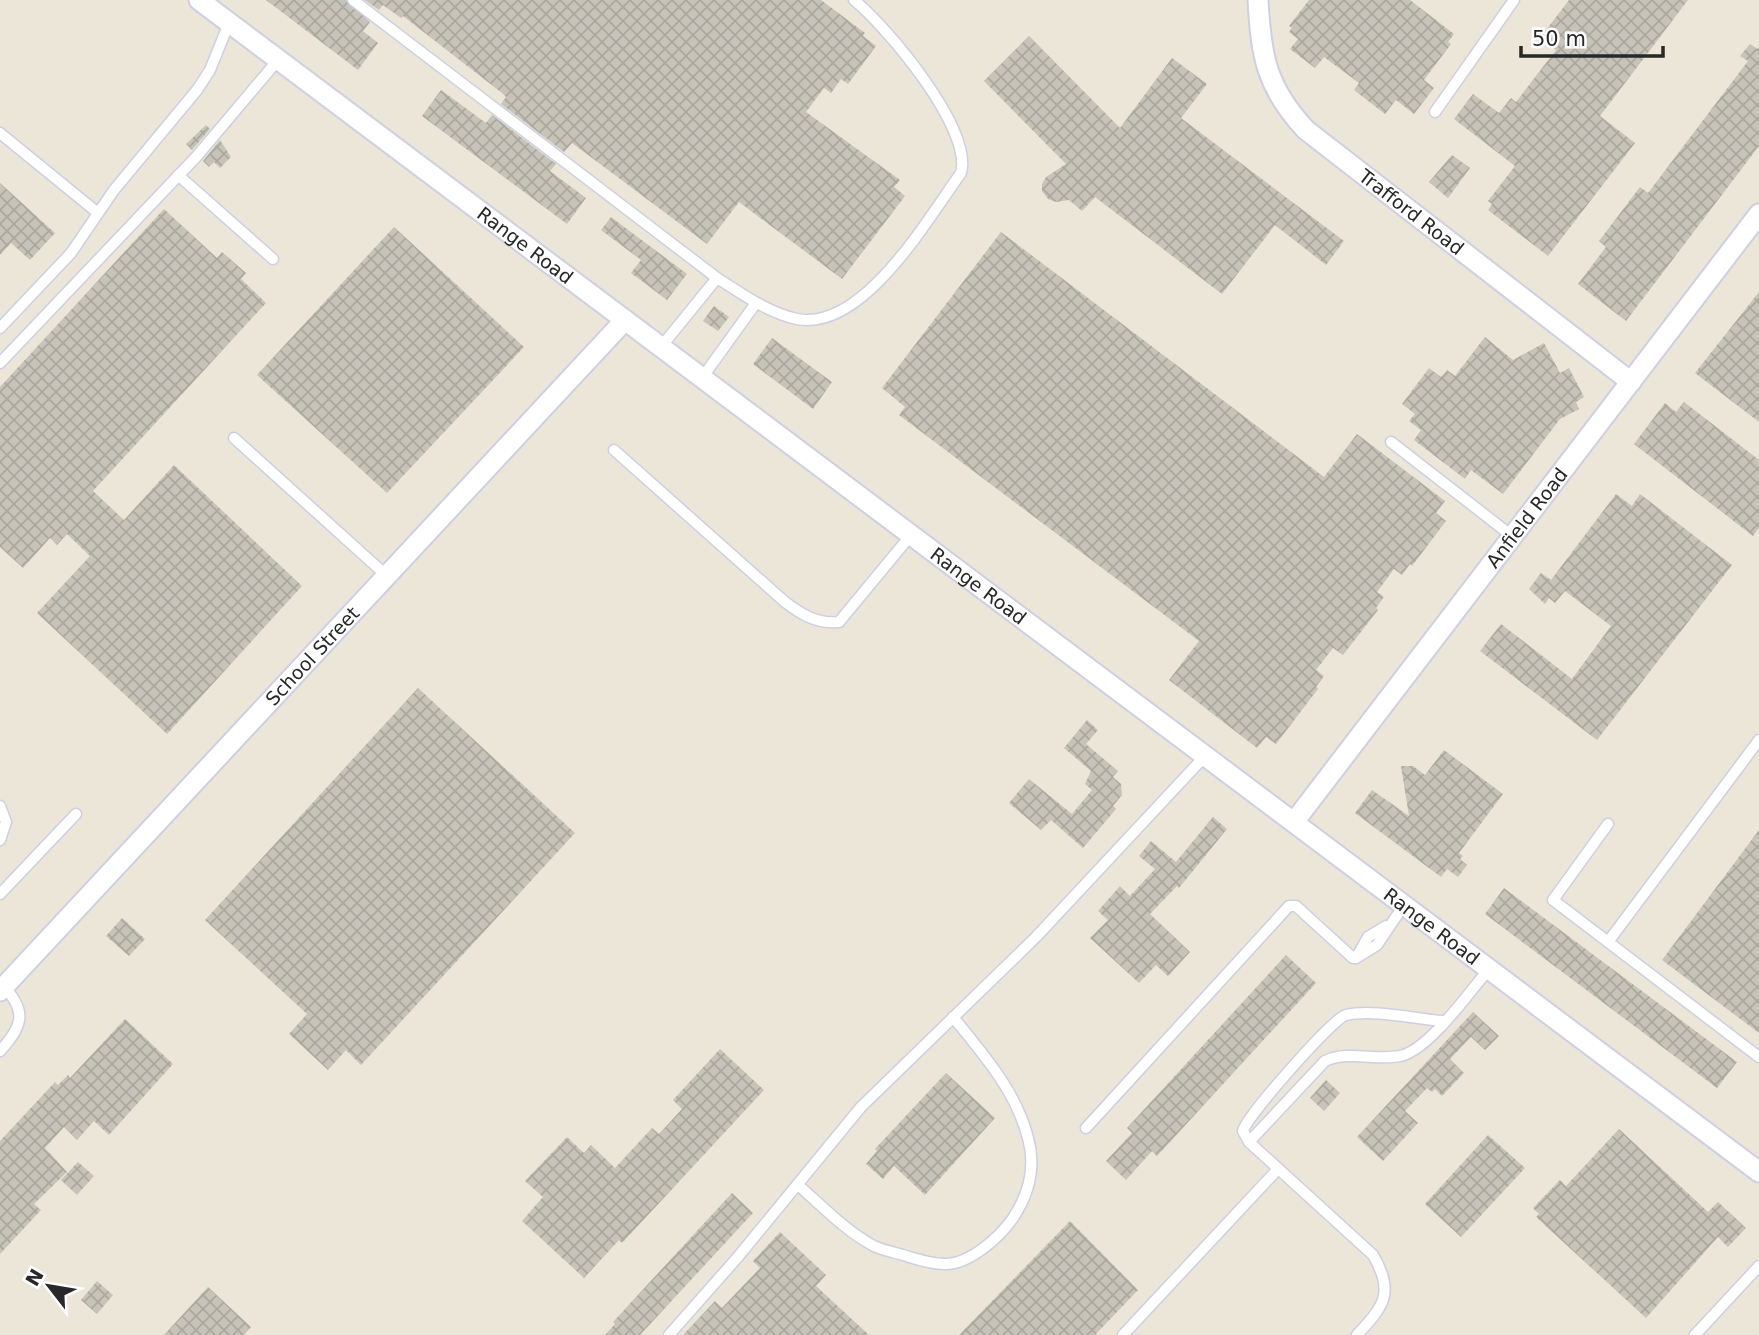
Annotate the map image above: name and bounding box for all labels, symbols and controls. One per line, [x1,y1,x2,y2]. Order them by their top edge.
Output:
scale bar [1521,14,1663,58]
text: 50 m [1532,27,1586,51]
street label: Trafford Road [1354,164,1468,259]
street label: Range Road [473,202,577,288]
street label: Anfield Road [1482,464,1572,572]
street label: Range Road [926,543,1031,629]
street label: School Street [261,602,363,710]
street label: Range Road [1380,883,1484,969]
north arrow [14,1251,84,1321]
text: N [21,1265,48,1290]

